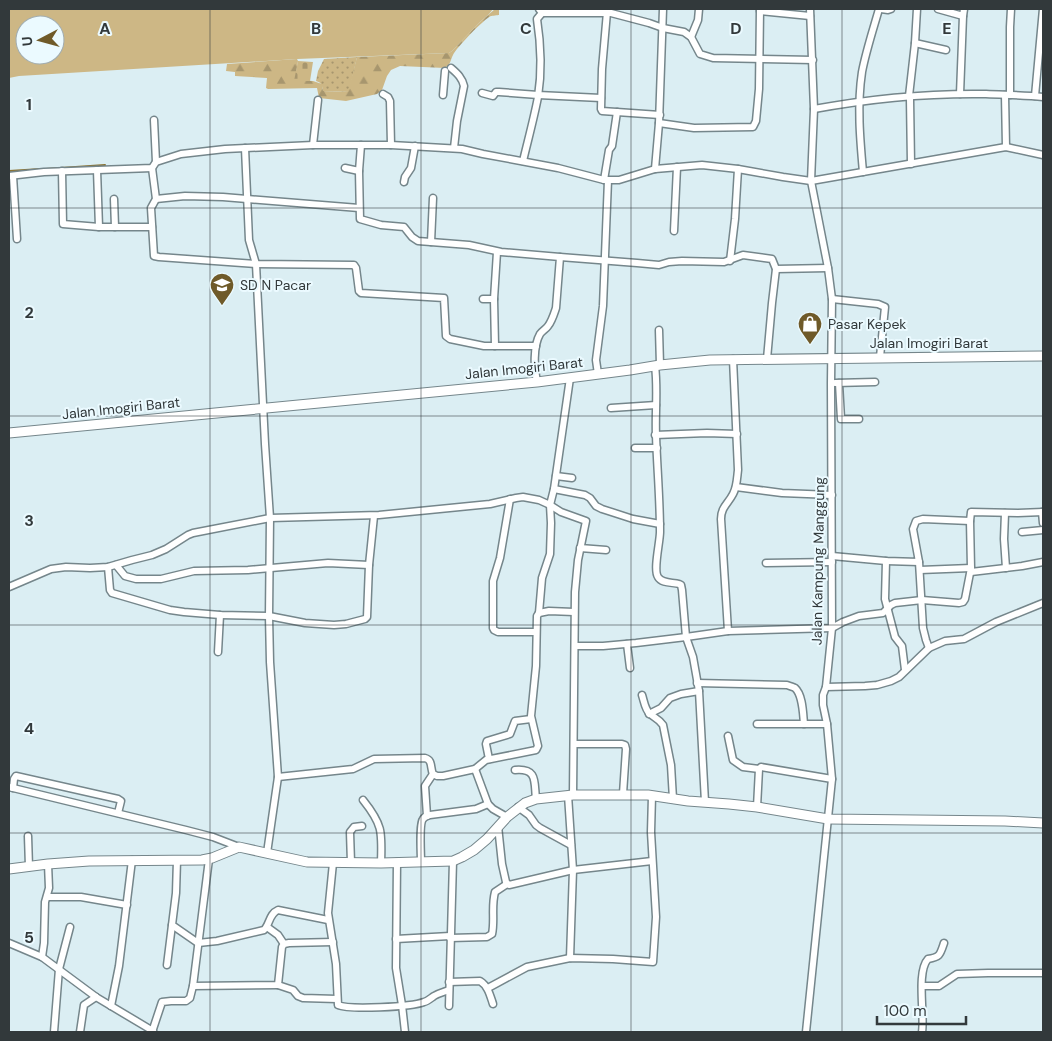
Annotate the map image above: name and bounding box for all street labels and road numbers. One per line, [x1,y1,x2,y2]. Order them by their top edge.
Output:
street label: Jalan Imogiri Barat [870,334,988,352]
street label: Jalan Imogiri Barat [464,353,584,383]
street label: Jalan Imogiri Barat [61,393,181,423]
street label: Jalan Kampung Manggung [808,476,828,645]

